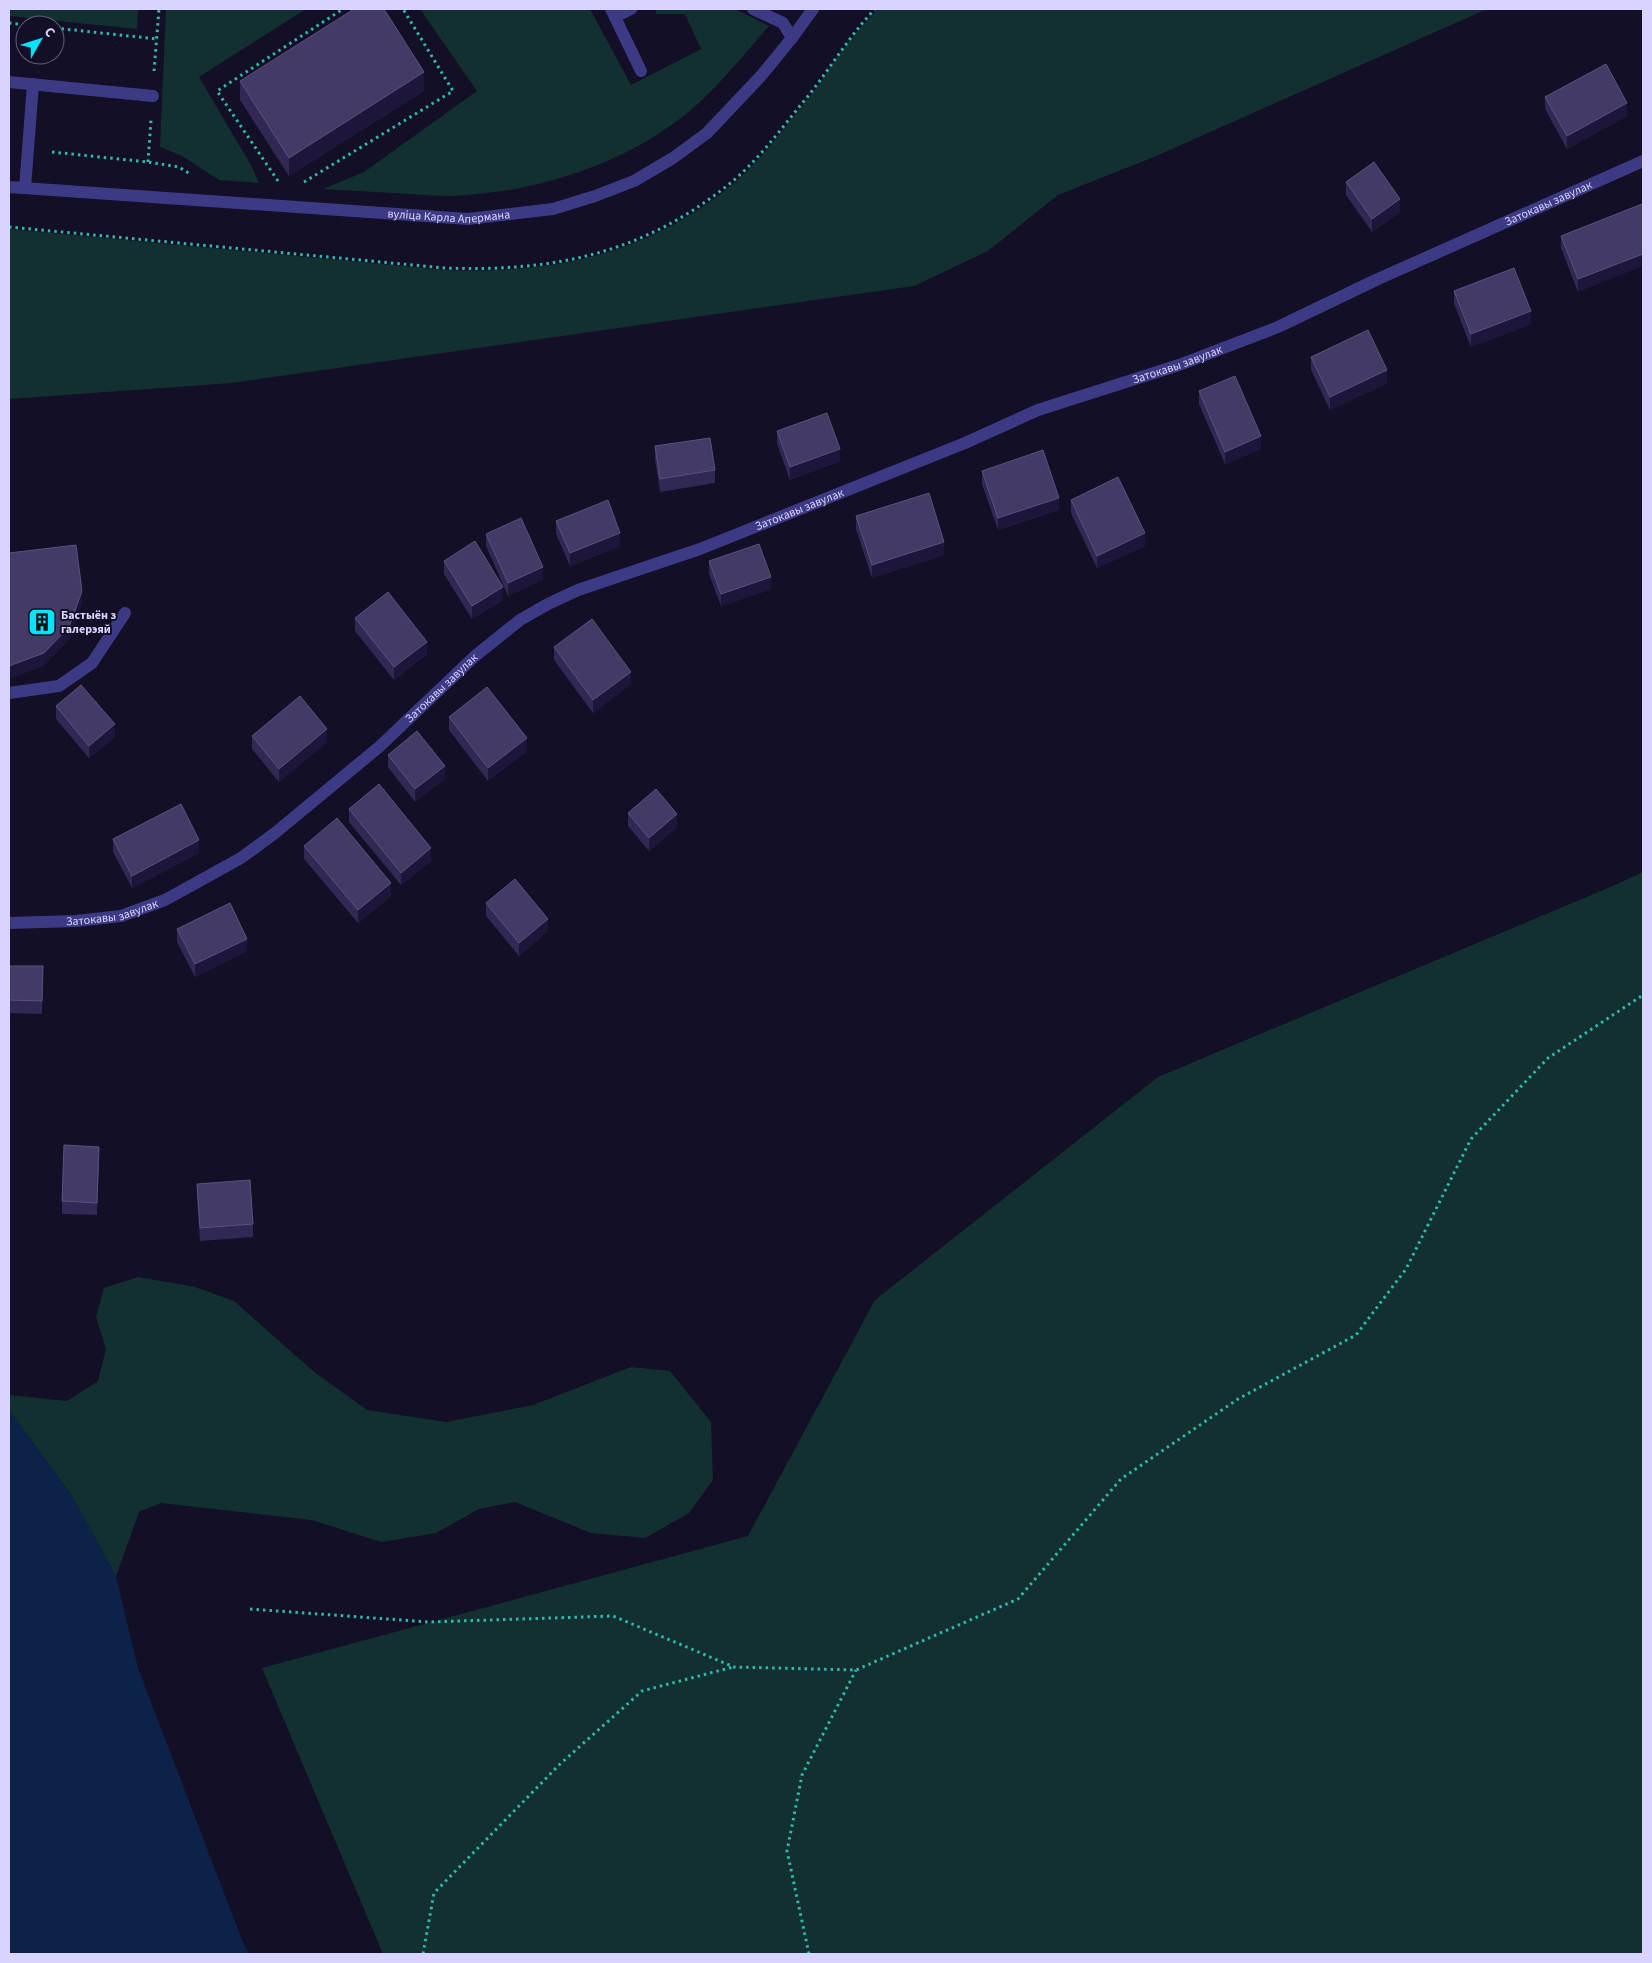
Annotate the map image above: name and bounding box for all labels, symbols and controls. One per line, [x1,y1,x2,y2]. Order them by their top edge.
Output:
north arrow [15,15,65,65]
text: С [39,23,60,42]
street label: Затокавы завулак [1502,176,1595,230]
street label: вуліца Карла Апермана [387,205,511,228]
street label: Затокавы завулак [1130,341,1225,388]
street label: Затокавы завулак [752,484,846,535]
building icon: Бастыён з галерэяй [27,607,57,637]
place label: Бастыён з галерэяй [61,607,116,638]
street label: Затокавы завулак [401,649,481,727]
street label: Затокавы завулак [66,895,161,930]

